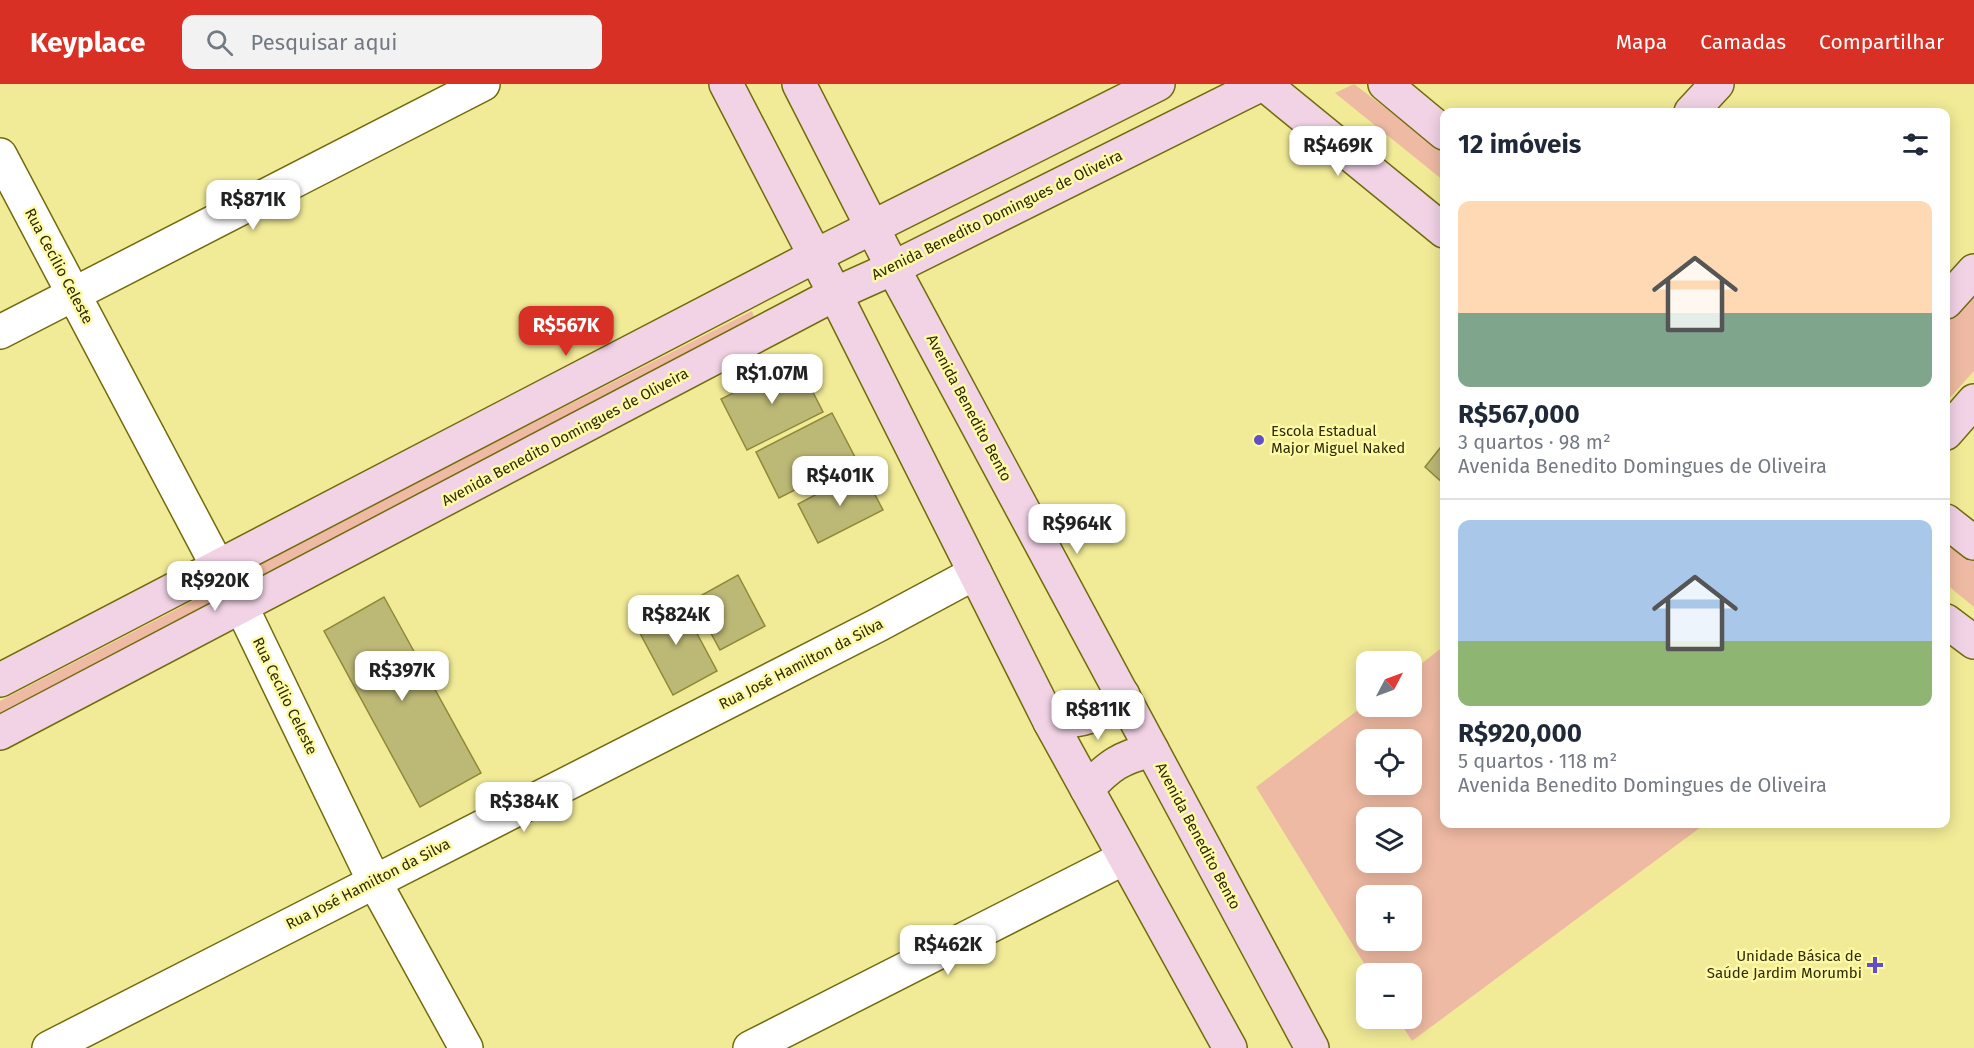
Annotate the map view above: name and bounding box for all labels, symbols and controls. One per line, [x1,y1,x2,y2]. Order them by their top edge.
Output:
search box [182,15,602,69]
text: Keyplace [30,26,146,59]
icon: search [203,26,236,59]
text: Pesquisar aqui [251,29,398,56]
text: Mapa [1616,29,1667,55]
text: Camadas [1700,29,1786,55]
text: Compartilhar [1819,29,1944,55]
pin: R$469K [1289,126,1387,177]
icon: filters [1899,128,1932,161]
text: 12 imóveis [1458,129,1581,160]
text: R$469K [1303,133,1373,157]
street label: Avenida Benedito Domingues de Oliveira [869,146,1125,284]
pin: R$871K [204,180,302,231]
text: R$871K [220,187,286,211]
street label: Rua Cecílio Celeste [21,205,97,327]
icon: home [1641,240,1749,348]
pin: R$567K [517,306,615,357]
text: R$567K [533,313,599,337]
street label: Avenida Benedito Bento [923,332,1015,484]
pin: R$1.07M [717,354,827,405]
text: R$1.07M [736,361,808,385]
street label: Avenida Benedito Domingues de Oliveira [439,364,691,510]
text: R$567,000 [1458,399,1580,430]
place label: Escola Estadual Major Miguel Naked [1271,422,1405,457]
text: 3 quartos · 98 m² [1458,430,1611,454]
marker: Escola Estadual Major Miguel Naked [1252,433,1266,447]
text: Avenida Benedito Domingues de Oliveira [1458,454,1827,478]
pin: R$401K [791,456,889,507]
text: R$401K [806,463,874,487]
pin: R$964K [1028,504,1126,555]
text: R$964K [1042,511,1112,535]
icon: home [1641,559,1749,667]
pin: R$920K [166,561,264,612]
text: R$920K [181,568,249,592]
pin: R$824K [627,595,725,646]
text: R$824K [642,602,710,626]
street label: Rua José Hamilton da Silva [716,615,886,713]
street label: Rua Cecílio Celeste [249,634,321,758]
pin: R$397K [353,651,451,702]
north arrow [1356,651,1422,717]
map controls [1356,651,1422,1029]
text: R$397K [369,658,435,682]
pin: R$811K [1049,690,1147,741]
text: R$811K [1065,697,1131,721]
text: R$920,000 [1458,718,1582,749]
button: locate [1356,729,1422,795]
text: 5 quartos · 118 m² [1458,749,1617,773]
street label: Avenida Benedito Bento [1152,760,1244,912]
text: Avenida Benedito Domingues de Oliveira [1458,773,1827,797]
pin: R$384K [475,782,573,833]
text: R$384K [489,789,559,813]
button: layers [1356,807,1422,873]
street label: Rua José Hamilton da Silva [283,835,453,933]
button: + [1356,885,1422,951]
pin: R$462K [899,925,997,976]
text: R$462K [914,932,982,956]
place label: Unidade Básica de Saúde Jardim Morumbi [1707,947,1862,982]
marker: Unidade Básica de Saúde Jardim Morumbi [1866,956,1884,974]
button: − [1356,963,1422,1029]

